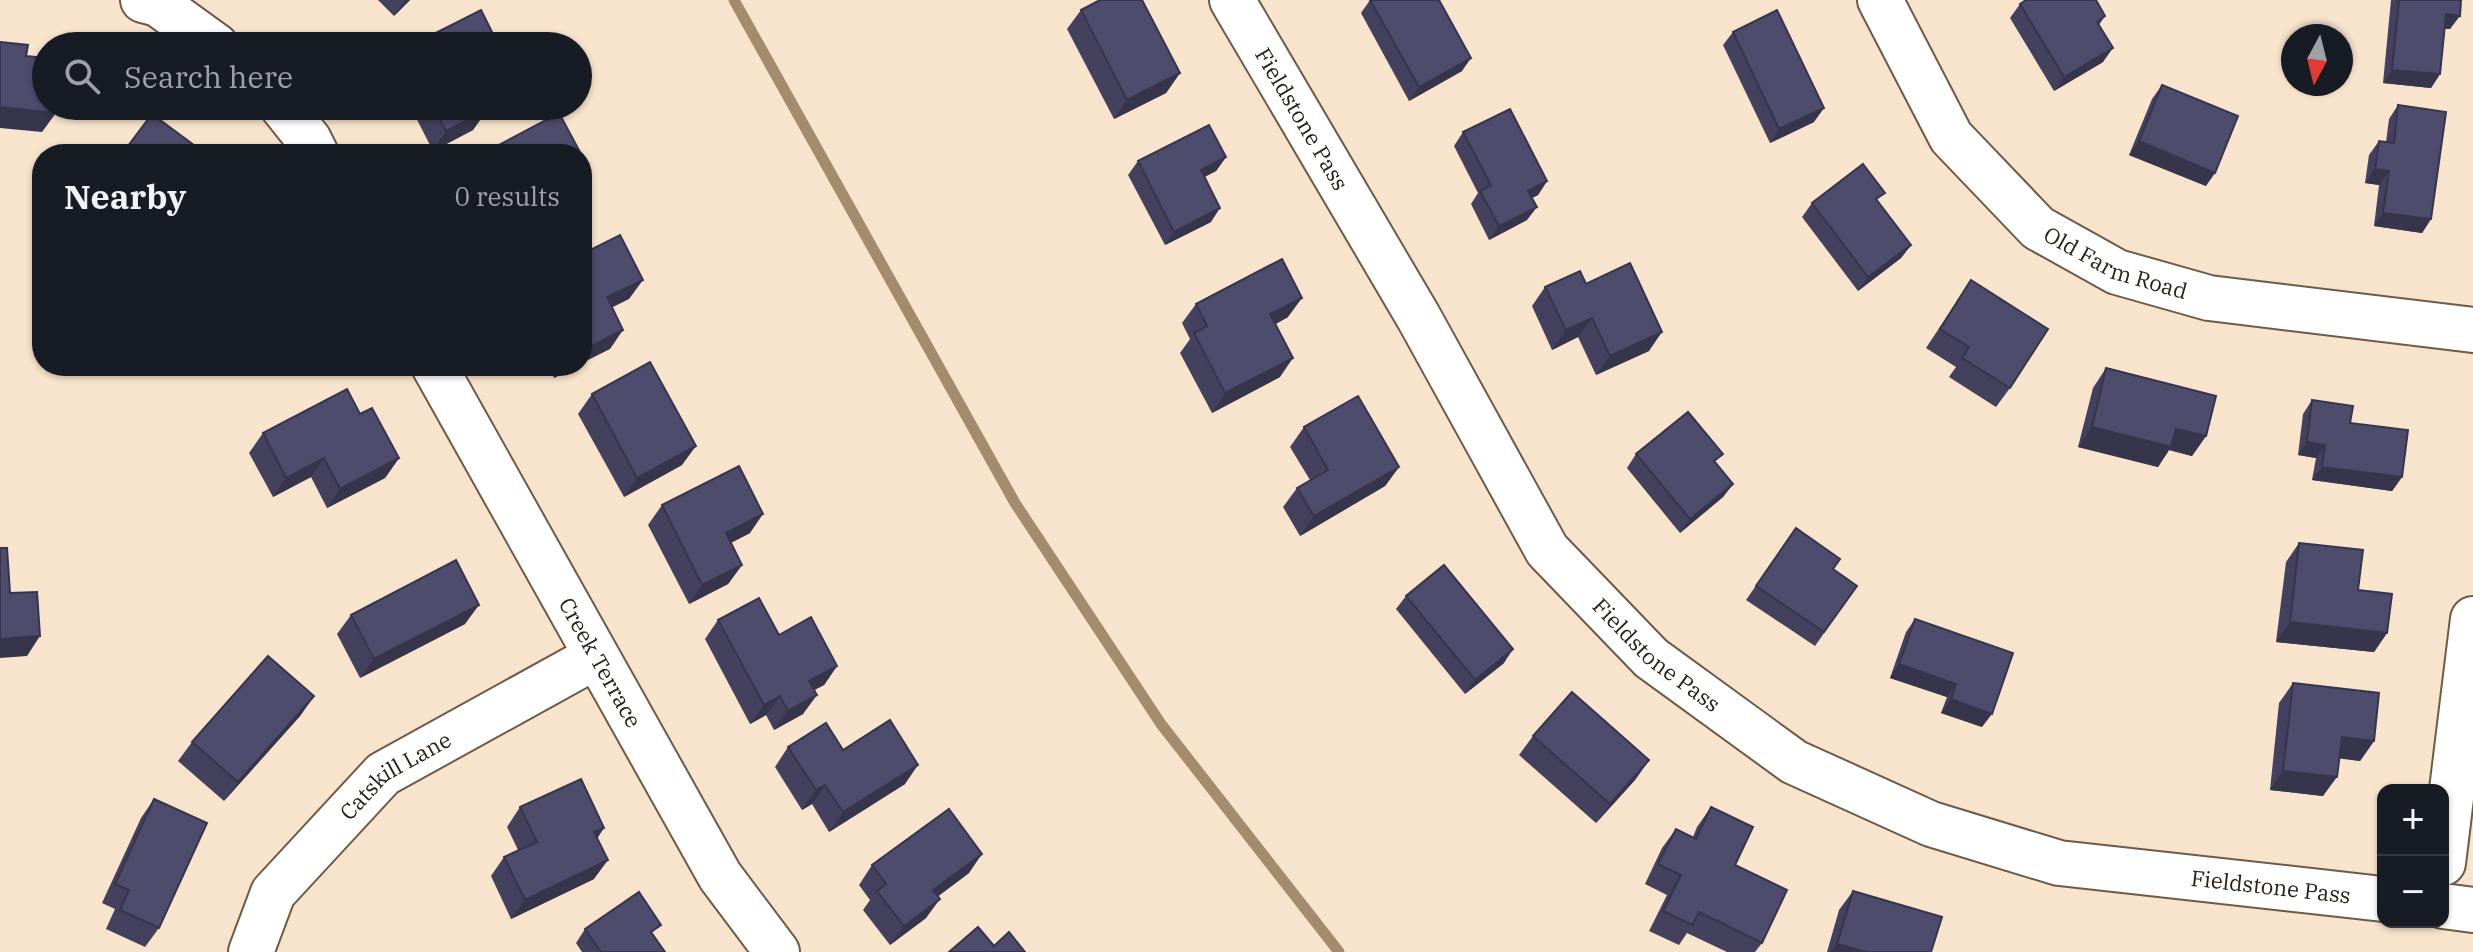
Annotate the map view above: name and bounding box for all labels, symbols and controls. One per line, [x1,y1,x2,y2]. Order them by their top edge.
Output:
north arrow [2281,24,2353,96]
search box [32,32,592,120]
street label: Fieldstone Pass [1249,42,1356,195]
icon: search [60,54,104,98]
text: Search here [124,57,293,96]
text: Nearby [64,174,186,218]
text: 0 results [454,179,560,213]
street label: Old Farm Road [2039,219,2191,305]
street label: Fieldstone Pass [1587,591,1727,718]
street label: Creek Terrace [553,592,649,733]
street label: Catskill Lane [333,724,456,826]
map controls [2377,784,2449,928]
button: + [2377,784,2449,856]
button: − [2377,856,2449,928]
street label: Fieldstone Pass [2190,863,2352,909]

